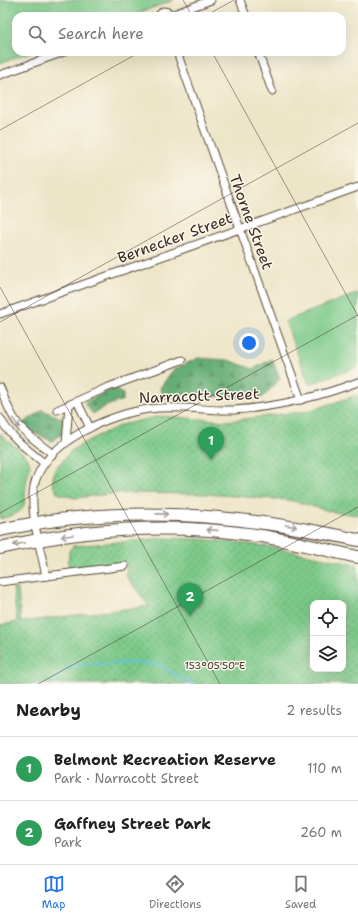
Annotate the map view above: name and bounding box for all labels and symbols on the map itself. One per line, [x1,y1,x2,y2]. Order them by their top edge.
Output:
street label: Thorne Street [224,172,278,272]
street label: Bernecker Street [115,208,235,268]
your location [239,333,259,353]
street label: Narracott Street [138,384,260,408]
one-way arrow [12,417,20,428]
pin: 1 [198,427,224,460]
one-way arrow [155,511,168,518]
one-way arrow [284,523,297,531]
one-way arrow [206,527,219,534]
one-way arrow [61,532,74,540]
one-way arrow [13,540,26,548]
pin: 2 [177,583,203,616]
text: 153°05'50"E [185,659,245,672]

